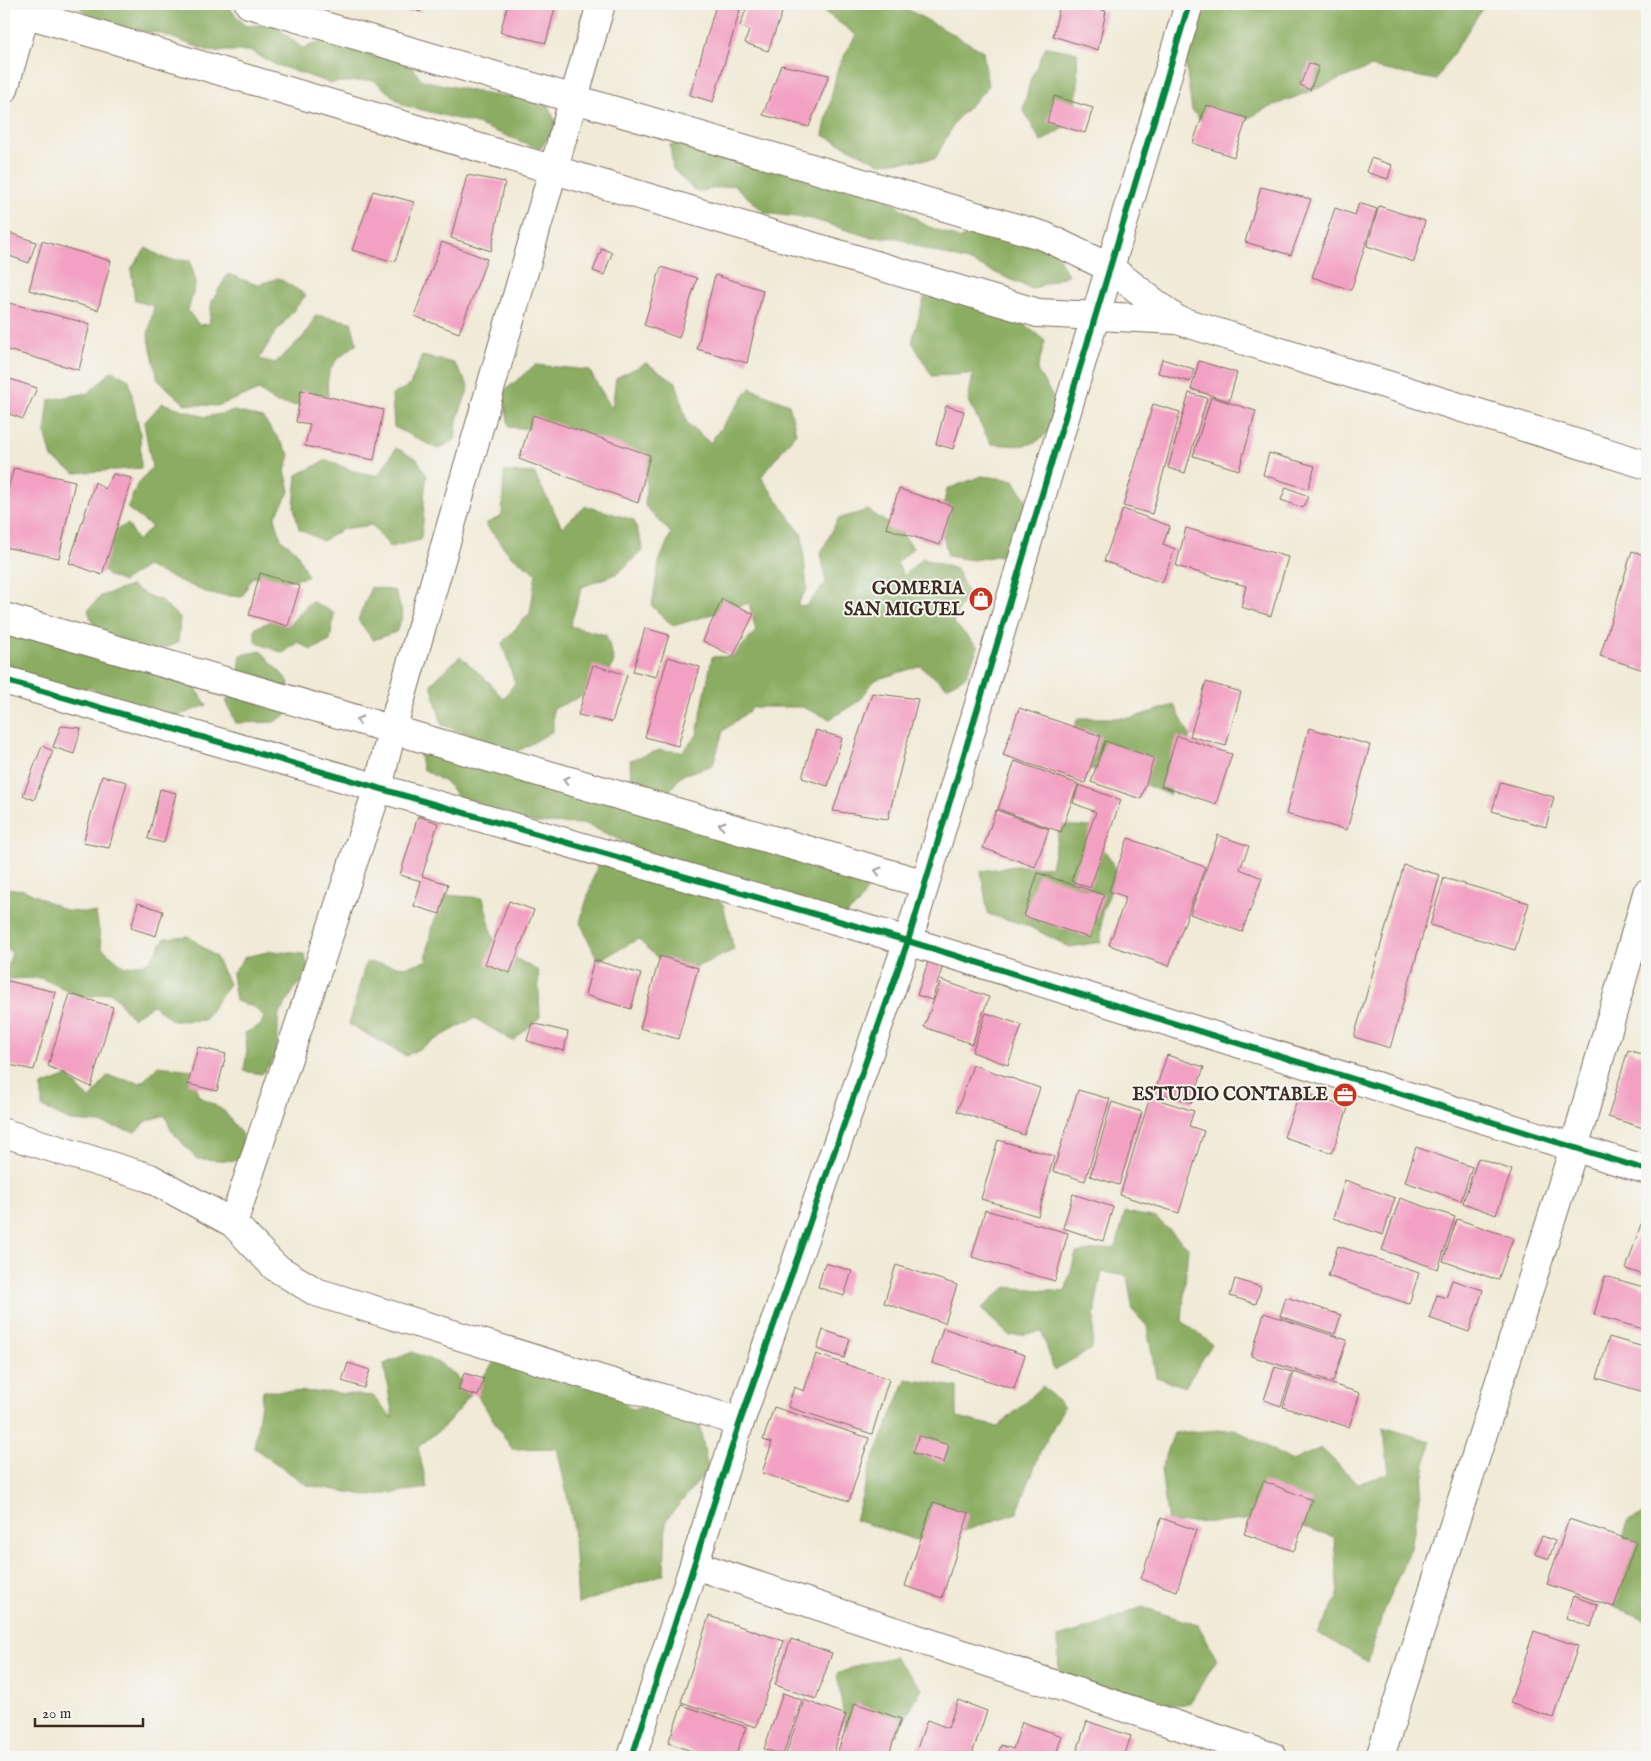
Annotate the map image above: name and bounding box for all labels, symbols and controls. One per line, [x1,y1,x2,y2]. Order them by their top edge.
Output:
place label: GOMERIA SAN MIGUEL [844,578,965,622]
shop icon: GOMERIA SAN MIGUEL [968,586,994,612]
one-way arrow [356,716,364,726]
one-way arrow [562,775,570,786]
one-way arrow [718,821,727,831]
one-way arrow [874,866,883,876]
office icon: ESTUDIO CONTABLE [1332,1082,1358,1108]
place label: ESTUDIO CONTABLE [1132,1084,1329,1107]
scale bar [35,1696,142,1728]
text: 20 m [42,1704,72,1723]

